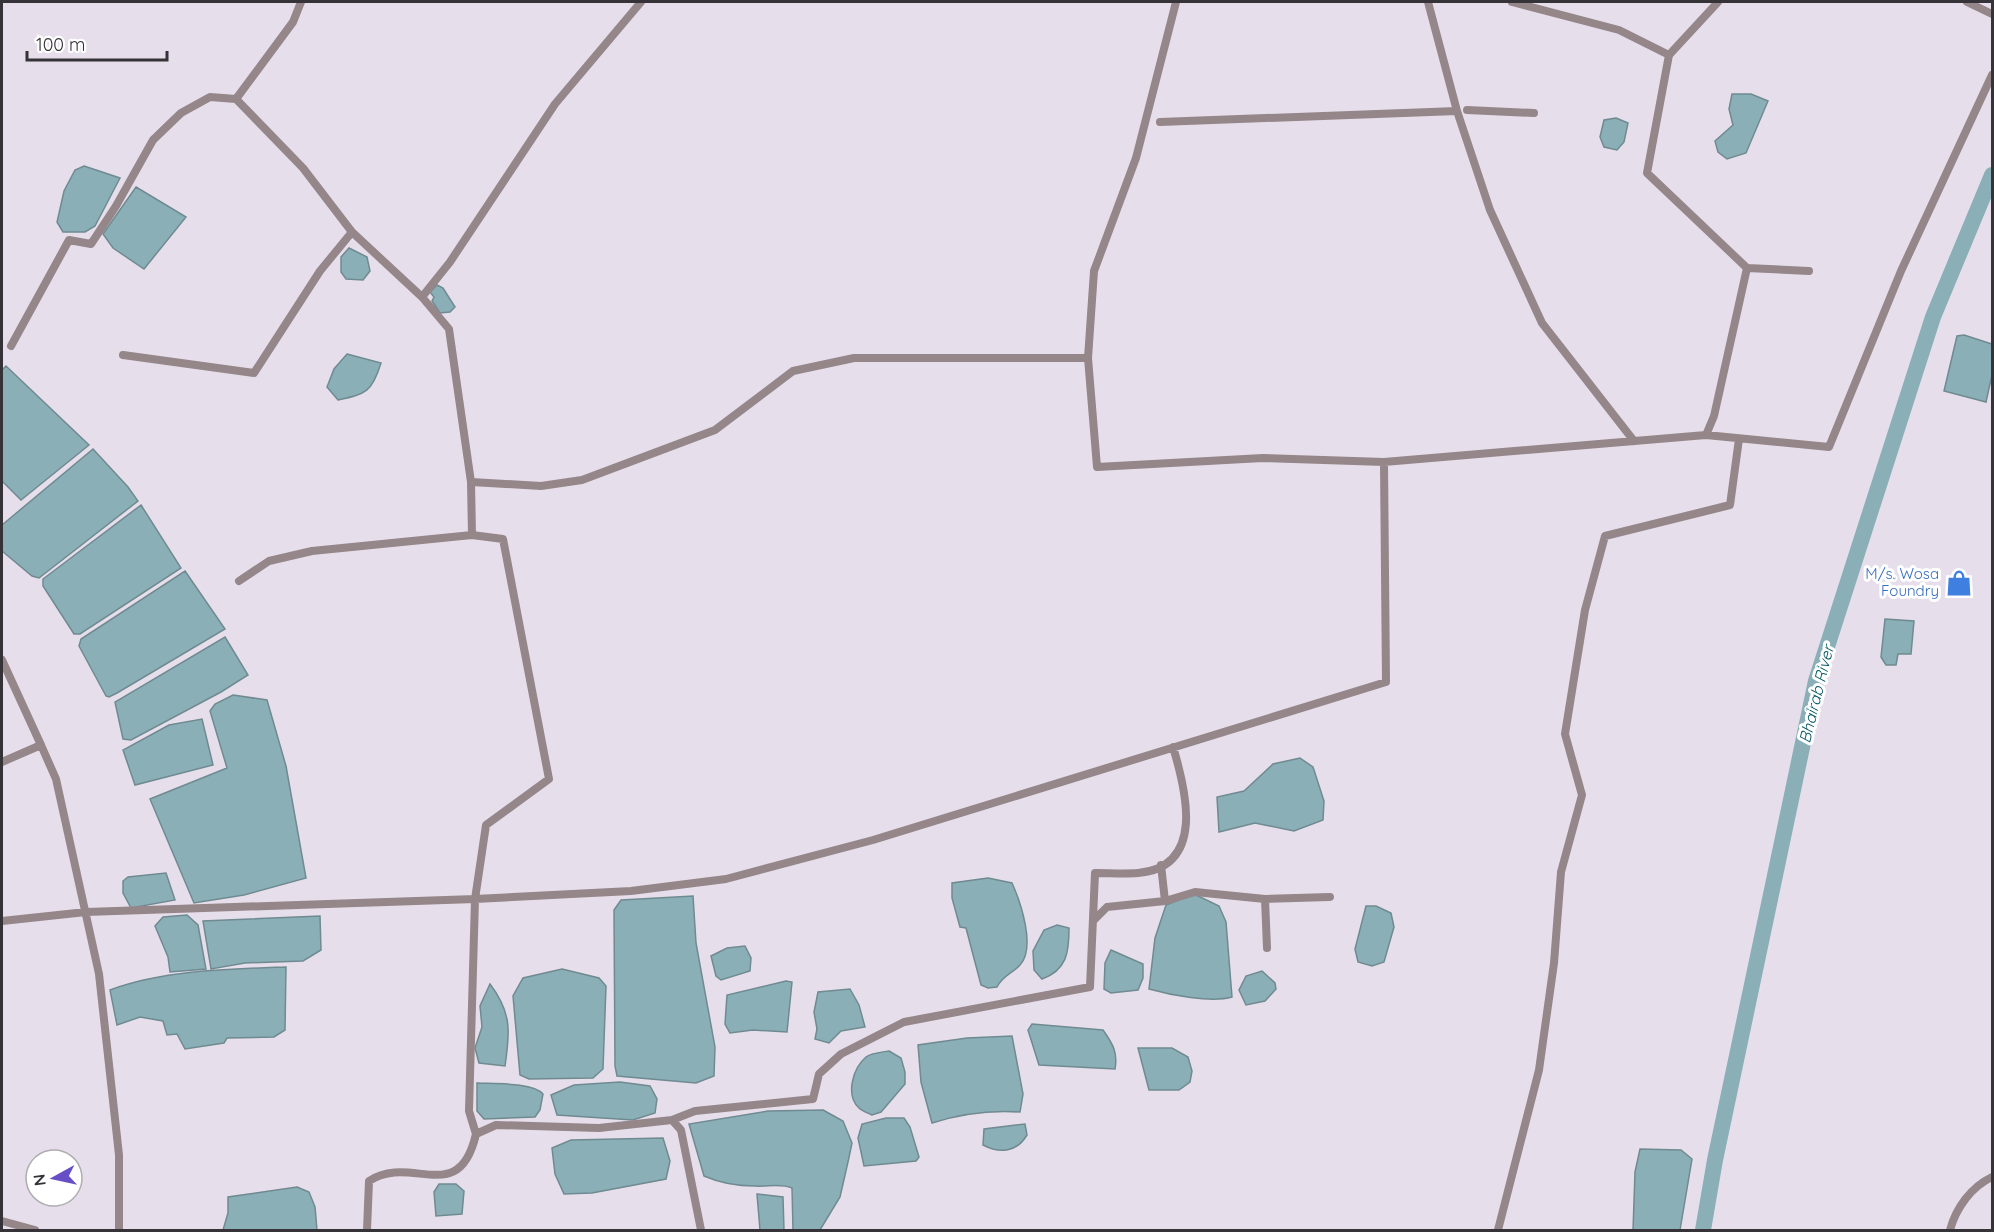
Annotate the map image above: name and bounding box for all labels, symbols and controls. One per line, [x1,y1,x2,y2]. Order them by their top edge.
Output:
scale bar [27,24,166,62]
text: 100 m [36,33,85,56]
place label: M/s. Wosa Foundry [1865,564,1939,600]
shop icon: M/s. Wosa Foundry [1944,568,1974,598]
water label: Bhairab River [1794,641,1838,745]
north arrow [24,1148,84,1208]
text: N [28,1173,50,1187]

